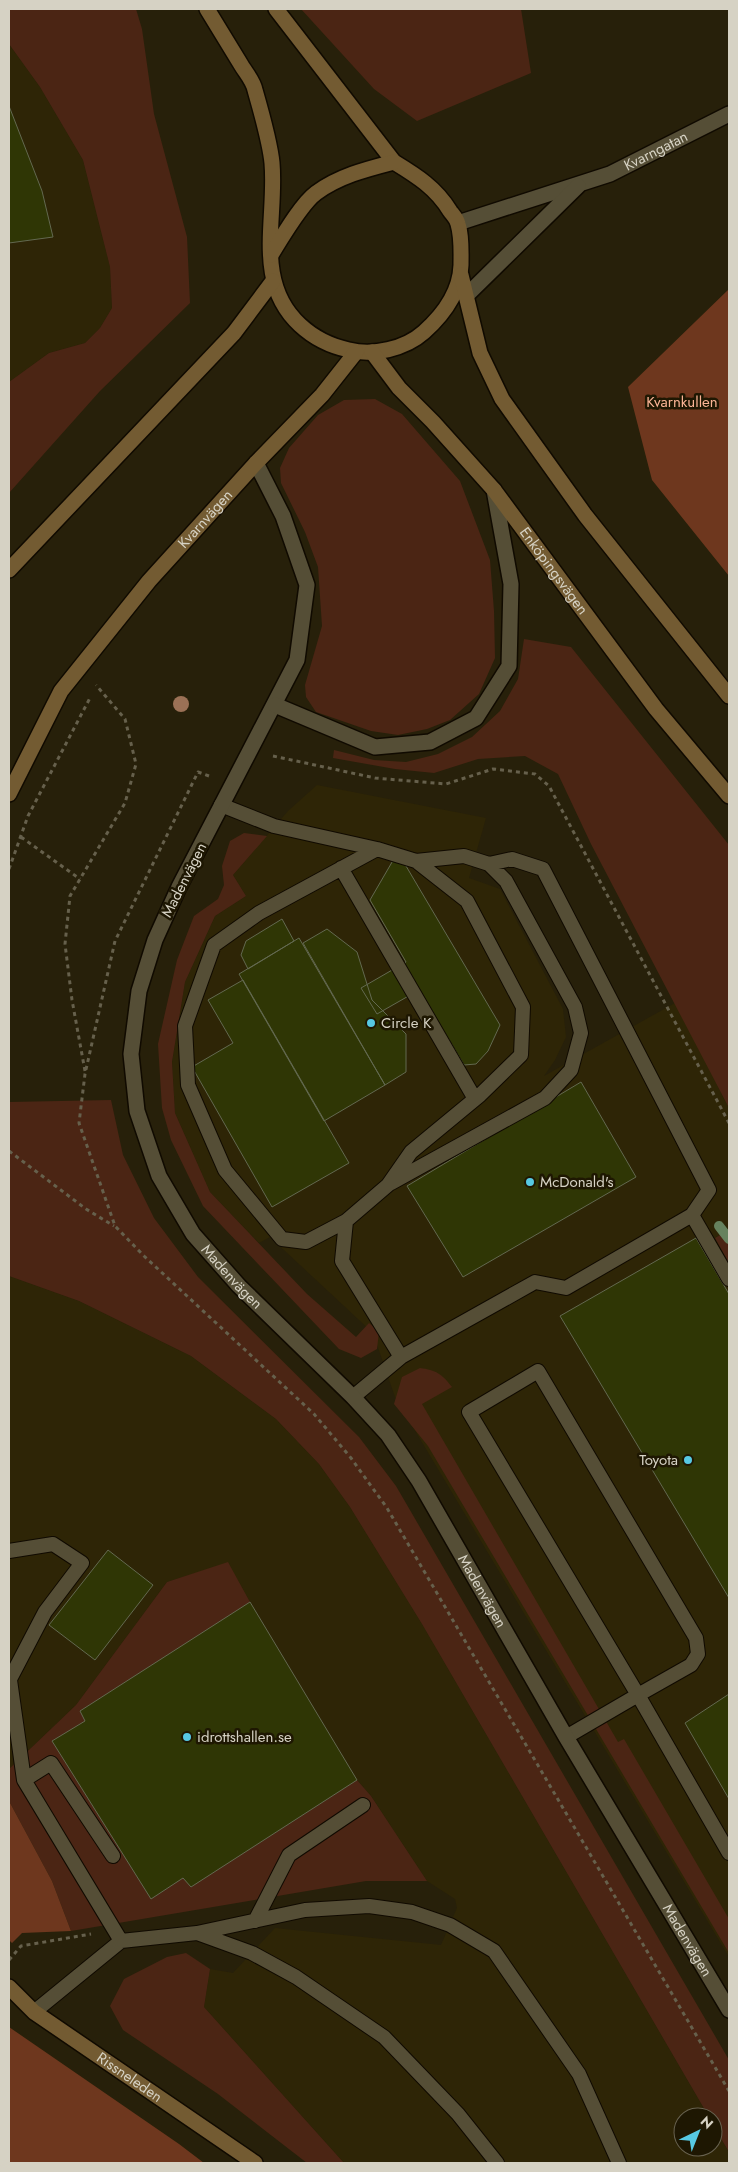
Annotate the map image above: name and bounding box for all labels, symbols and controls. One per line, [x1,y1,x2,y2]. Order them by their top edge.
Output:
street label: Kvarngatan [620,126,692,176]
park label: Kvarnkullen [646,391,718,413]
street label: Kvarnvägen [173,485,238,553]
street label: Enköpingsvägen [514,523,593,619]
street label: Madenvägen [156,839,212,921]
place label: Circle K [381,1012,432,1034]
marker: Circle K [365,1017,377,1029]
place label: McDonald's [540,1171,614,1193]
marker: McDonald's [524,1176,536,1188]
street label: Madenvägen [196,1239,267,1314]
place label: Toyota [639,1449,678,1471]
marker: Toyota [682,1454,694,1466]
street label: Madenvägen [452,1550,512,1632]
place label: idrottshallen.se [197,1726,292,1748]
marker: idrottshallen.se [181,1731,193,1743]
street label: Madenvägen [657,1900,718,1981]
street label: Rissneleden [92,2047,167,2108]
north arrow [673,2107,723,2157]
text: N [696,2111,718,2134]

